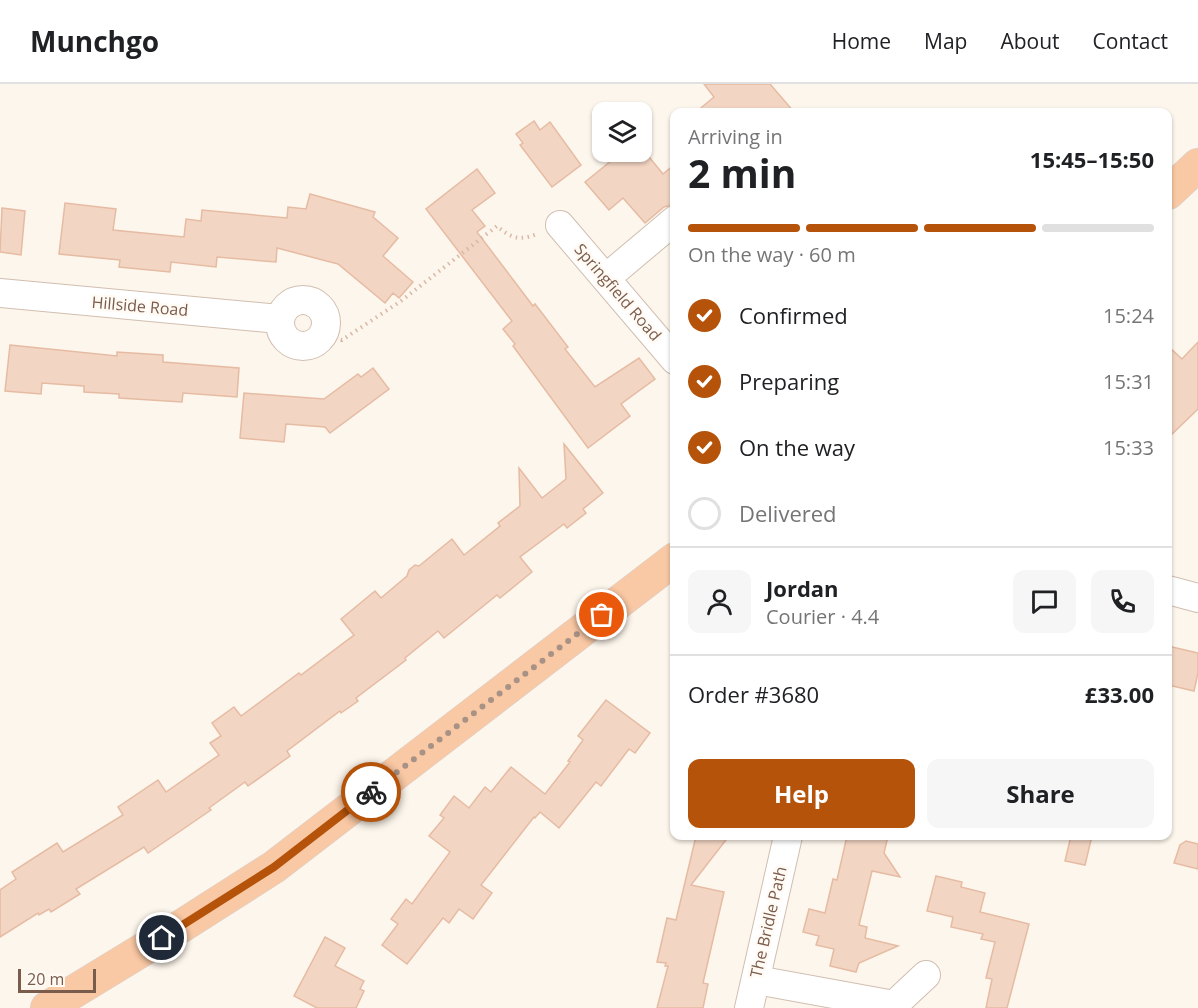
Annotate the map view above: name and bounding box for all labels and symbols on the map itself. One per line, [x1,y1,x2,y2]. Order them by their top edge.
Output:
street label: Springfield Road [570,239,666,345]
street label: Hillside Road [91,291,189,321]
pin [576,589,627,640]
courier [341,762,401,822]
street label: The Bridle Path [744,864,792,980]
pin [136,912,187,963]
scale bar [18,966,96,994]

